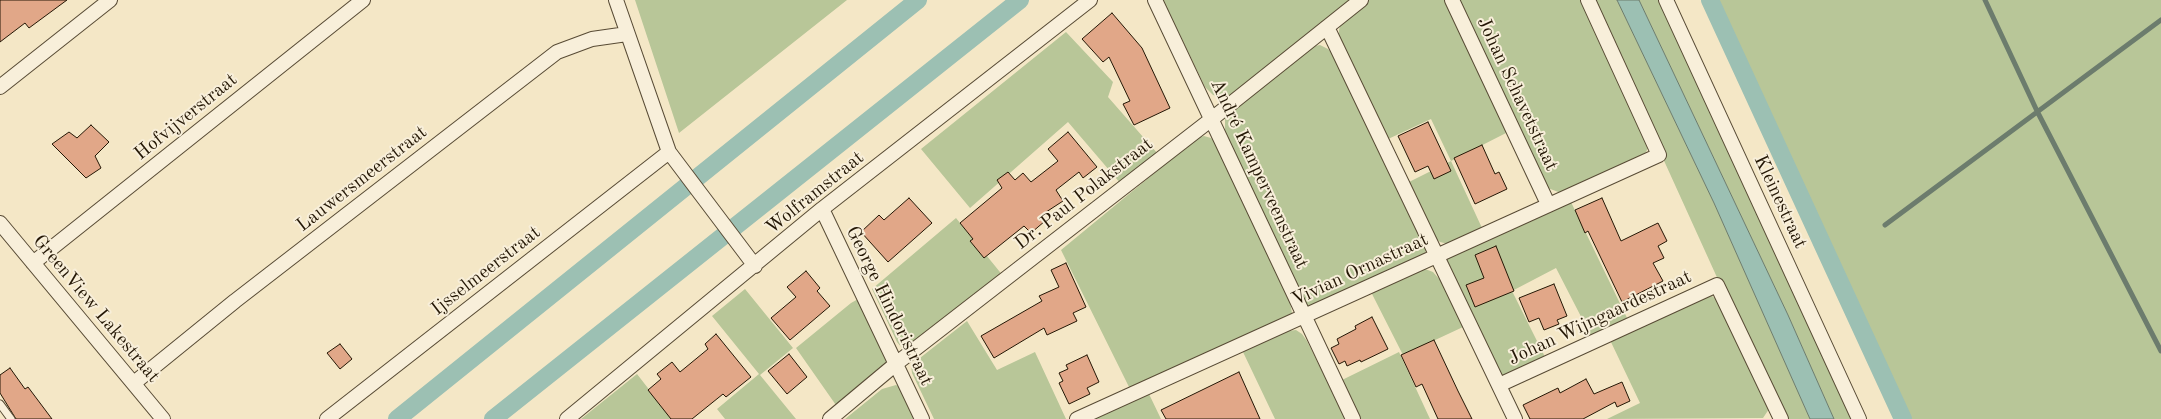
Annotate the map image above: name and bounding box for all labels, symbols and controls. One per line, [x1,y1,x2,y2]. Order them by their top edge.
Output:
street label: Johan Schavetstraat [1471,14,1563,174]
street label: Hofvijverstraat [130,69,242,165]
street label: André Kamperveenstraat [1205,75,1313,273]
street label: Lauwersmeerstraat [292,121,432,237]
street label: Dr. Paul Polakstraat [1010,133,1158,255]
street label: Wolframstraat [761,146,869,240]
street label: Kleinestraat [1748,152,1812,252]
street label: Ijsselmeerstraat [427,221,545,321]
street label: George Hindoristraat [840,222,938,390]
street label: Vivian Ornastraat [1288,228,1432,312]
street label: GreenView Lakestraat [28,230,164,388]
street label: Johan Wijngaardestraat [1505,266,1695,370]

